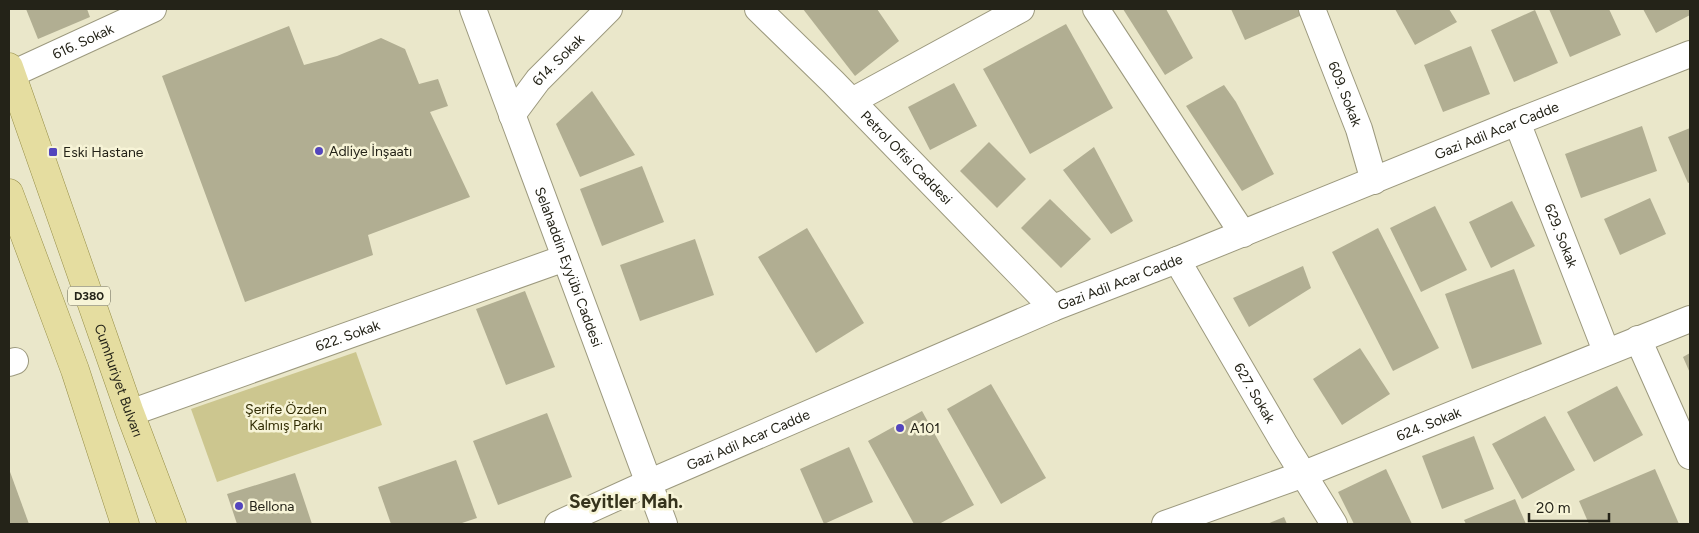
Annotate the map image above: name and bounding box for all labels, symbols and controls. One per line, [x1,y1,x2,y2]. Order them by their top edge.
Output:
street label: 616. Sokak [50,20,116,63]
street label: 614. Sokak [528,30,588,89]
street label: 609. Sokak [1325,59,1366,129]
street label: Gazi Adil Acar Cadde [1432,98,1562,163]
street label: Petrol Ofisi Caddesi [857,107,956,208]
place label: Adliye İnşaatı [329,143,412,160]
place label: Eski Hastane [63,144,144,161]
marker: Adliye İnşaatı [313,145,325,157]
marker: Eski Hastane [47,146,59,158]
street label: Selahaddin Eyyübi Caddesi [531,184,606,349]
street label: 629. Sokak [1541,201,1581,270]
street label: Gazi Adil Acar Cadde [1055,250,1185,314]
road number: D380 [68,286,110,306]
street label: 622. Sokak [313,316,382,355]
street label: Cumhuriyet Bulvarı [91,322,147,439]
street label: 627. Sokak [1230,360,1279,426]
park label: Şerife Özden Kalmış Parkı [245,401,327,434]
street label: 624. Sokak [1394,403,1464,445]
street label: Gazi Adil Acar Cadde [684,406,813,474]
place label: A101 [910,420,940,437]
marker: A101 [894,422,906,434]
district label: Seyitler Mah. [569,490,683,513]
scale bar [1529,490,1609,522]
place label: Bellona [249,498,294,515]
text: 20 m [1536,499,1570,517]
marker: Bellona [233,500,245,512]

